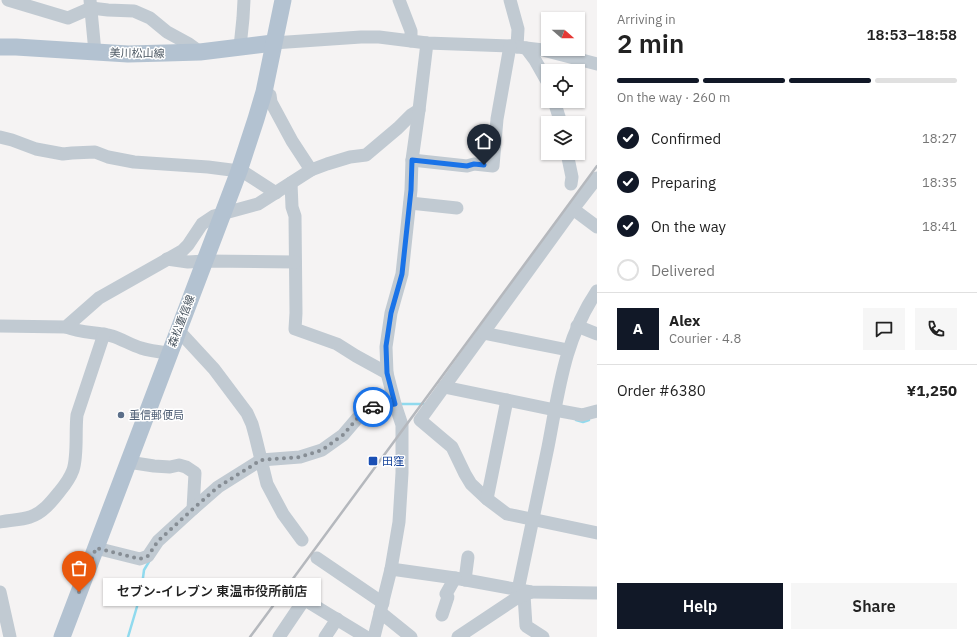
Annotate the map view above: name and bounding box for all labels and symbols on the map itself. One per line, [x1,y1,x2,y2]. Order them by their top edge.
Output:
north arrow [541,12,585,56]
street label: 美川松山線 [109,46,165,60]
pin [467,124,501,165]
street label: 森松重信線 [165,293,197,349]
courier [353,387,393,427]
place label: 重信郵便局 [129,408,184,422]
marker: 重信郵便局 [116,410,126,420]
place label: 田窪 [382,454,404,468]
marker: 田窪 [367,455,379,467]
pin [62,551,96,592]
callout: セブン-イレブン 東温市役所前店 [103,578,321,606]

